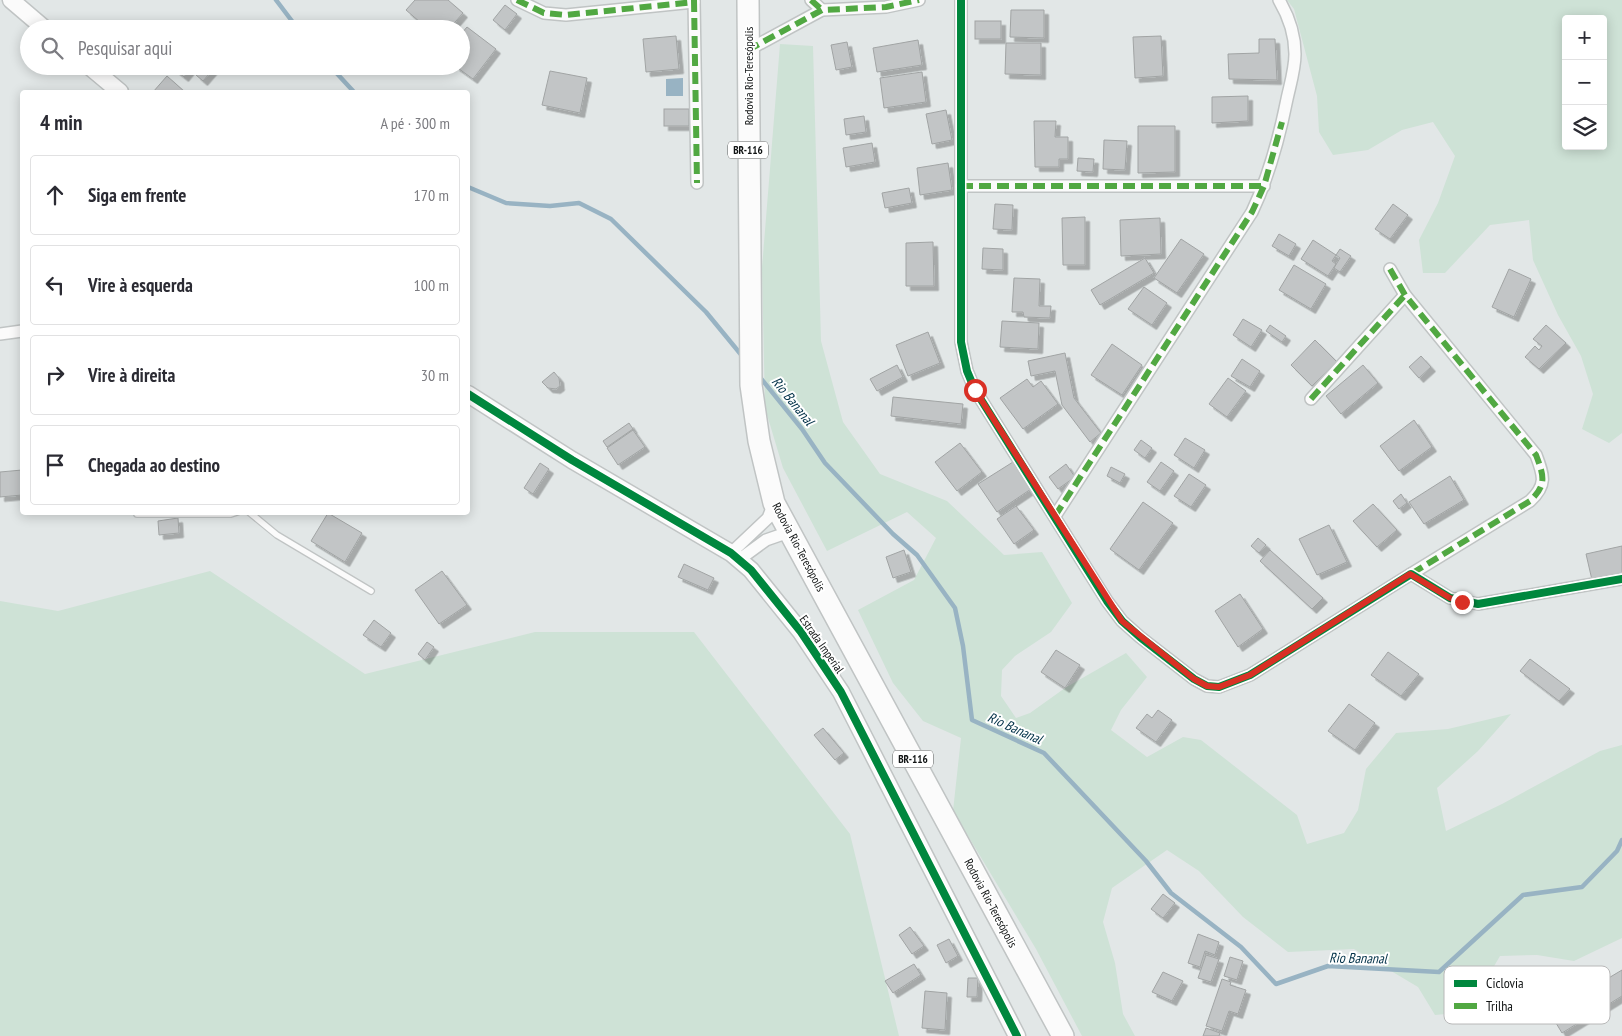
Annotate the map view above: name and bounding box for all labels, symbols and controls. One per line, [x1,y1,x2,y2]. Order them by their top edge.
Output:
map controls [1562,15,1607,150]
button: + [1562,15,1607,60]
search box [20,20,470,75]
street label: Rodovia Rio-Teresópolis [741,27,756,125]
icon: search [38,34,66,62]
text: Pesquisar aqui [78,36,172,60]
button: − [1562,60,1607,105]
button: layers [1562,105,1607,150]
text: 4 min [40,109,82,136]
text: A pé · 300 m [380,113,450,133]
road number: BR-116 [728,142,768,158]
icon: ahead [41,181,69,209]
text: Siga em frente [88,183,186,207]
text: 170 m [414,185,449,205]
icon: left [41,271,69,299]
text: Vire à esquerda [88,273,193,297]
text: 100 m [414,275,449,295]
icon: right [41,361,69,389]
text: Vire à direita [88,363,175,387]
text: 30 m [421,365,449,385]
water label: Rio Bananal [768,373,819,430]
route start [964,379,987,402]
icon: arrive [41,451,69,479]
text: Chegada ao destino [88,453,220,477]
street label: Rodovia Rio-Teresópolis [769,500,829,594]
route end [1451,591,1474,614]
street label: Estrada Imperial [797,612,848,676]
water label: Rio Bananal [985,708,1047,749]
road number: BR-116 [893,751,933,768]
street label: Rodovia Rio-Teresópolis [961,856,1021,950]
water label: Rio Bananal [1329,948,1389,968]
legend [1444,966,1610,1024]
text: Ciclovia [1486,974,1524,992]
text: Trilha [1486,997,1513,1015]

